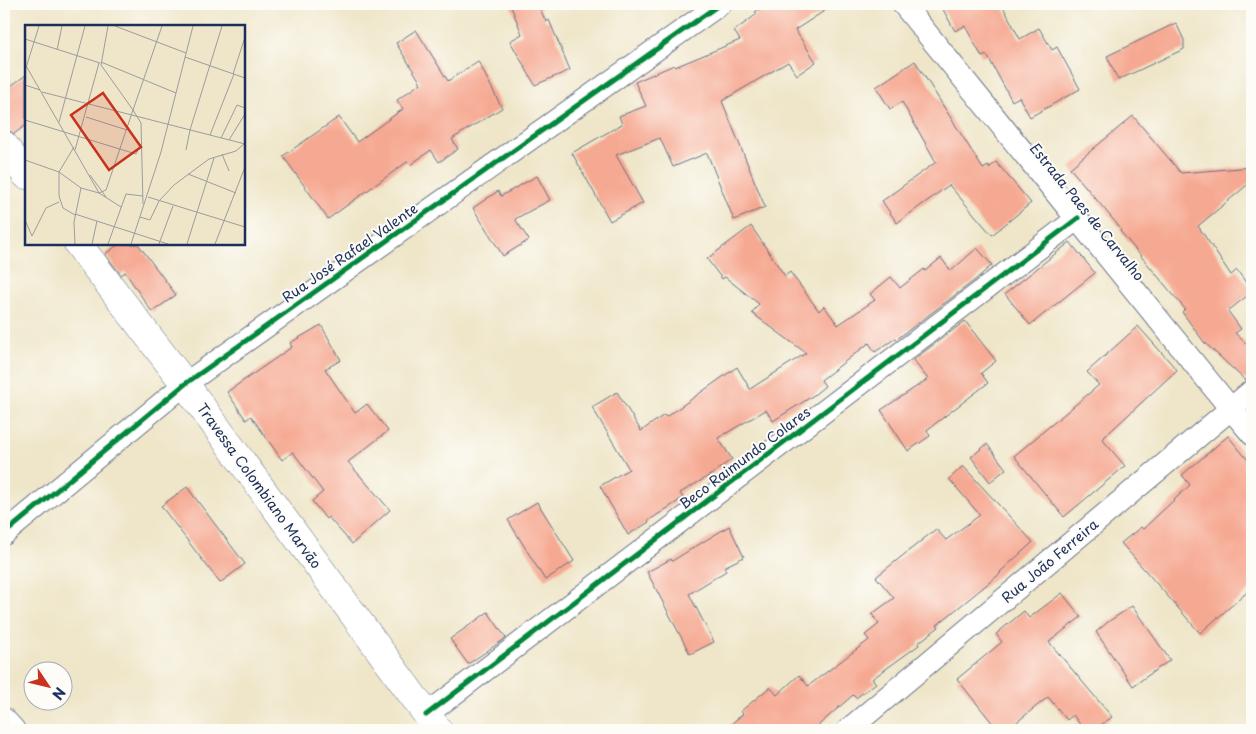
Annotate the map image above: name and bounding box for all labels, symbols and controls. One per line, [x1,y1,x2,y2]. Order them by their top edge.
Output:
inset map [25,25,245,245]
street label: Estrada Paes de Carvalho [1025,138,1150,285]
street label: Rua José Rafael Valente [278,198,422,307]
street label: Travessa Colombiano Marvão [192,399,327,573]
street label: Beco Raimundo Colares [675,401,815,514]
street label: Rua João Ferreira [997,514,1103,607]
north arrow [22,662,72,712]
text: N [47,683,71,704]

